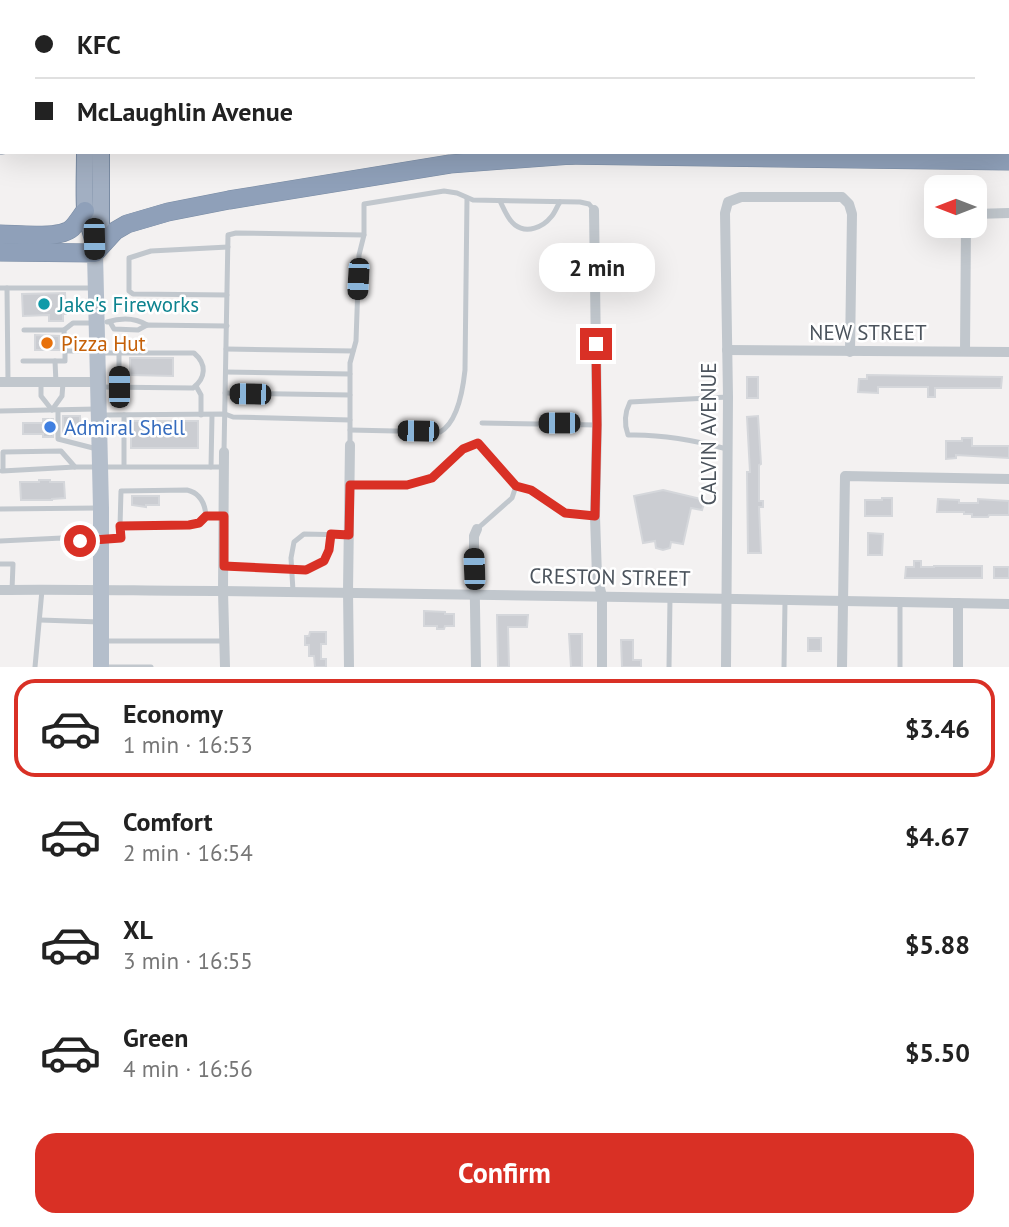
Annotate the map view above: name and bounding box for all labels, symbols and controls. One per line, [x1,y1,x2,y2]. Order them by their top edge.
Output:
text: KFC [77,28,121,61]
text: McLaughlin Avenue [77,95,293,128]
north arrow [924,175,987,238]
map controls [924,175,987,238]
car [84,218,105,260]
callout: 2 min [538,243,654,292]
text: 2 min [569,253,625,282]
car [347,257,370,301]
place label: Jake's Fireworks [57,291,199,318]
marker: Jake's Fireworks [36,296,52,312]
street label: NEW STREET [809,319,927,346]
route end [580,328,612,360]
place label: Pizza Hut [61,330,146,357]
marker: Pizza Hut [39,335,55,351]
street label: CALVIN AVENUE [695,362,722,506]
car [109,366,130,408]
car [229,383,272,405]
car [539,413,581,434]
place label: Admiral Shell [64,414,185,441]
marker: Admiral Shell [42,419,58,435]
car [397,420,440,442]
route start [64,525,96,557]
car [463,548,486,590]
street label: CRESTON STREET [529,562,691,592]
icon: car [39,697,102,760]
text: Economy [123,697,223,730]
text: $3.46 [905,712,970,745]
text: 1 min · 16:53 [123,730,253,759]
icon: car [39,805,102,868]
text: Comfort [123,805,213,838]
text: $4.67 [905,820,970,853]
text: 2 min · 16:54 [123,838,253,867]
icon: car [39,913,102,976]
text: XL [123,913,153,946]
text: $5.88 [905,928,970,961]
text: 3 min · 16:55 [123,946,253,975]
icon: car [39,1021,102,1084]
text: Green [123,1021,188,1054]
text: $5.50 [905,1036,970,1069]
text: 4 min · 16:56 [123,1054,253,1083]
button: Confirm [35,1133,974,1213]

